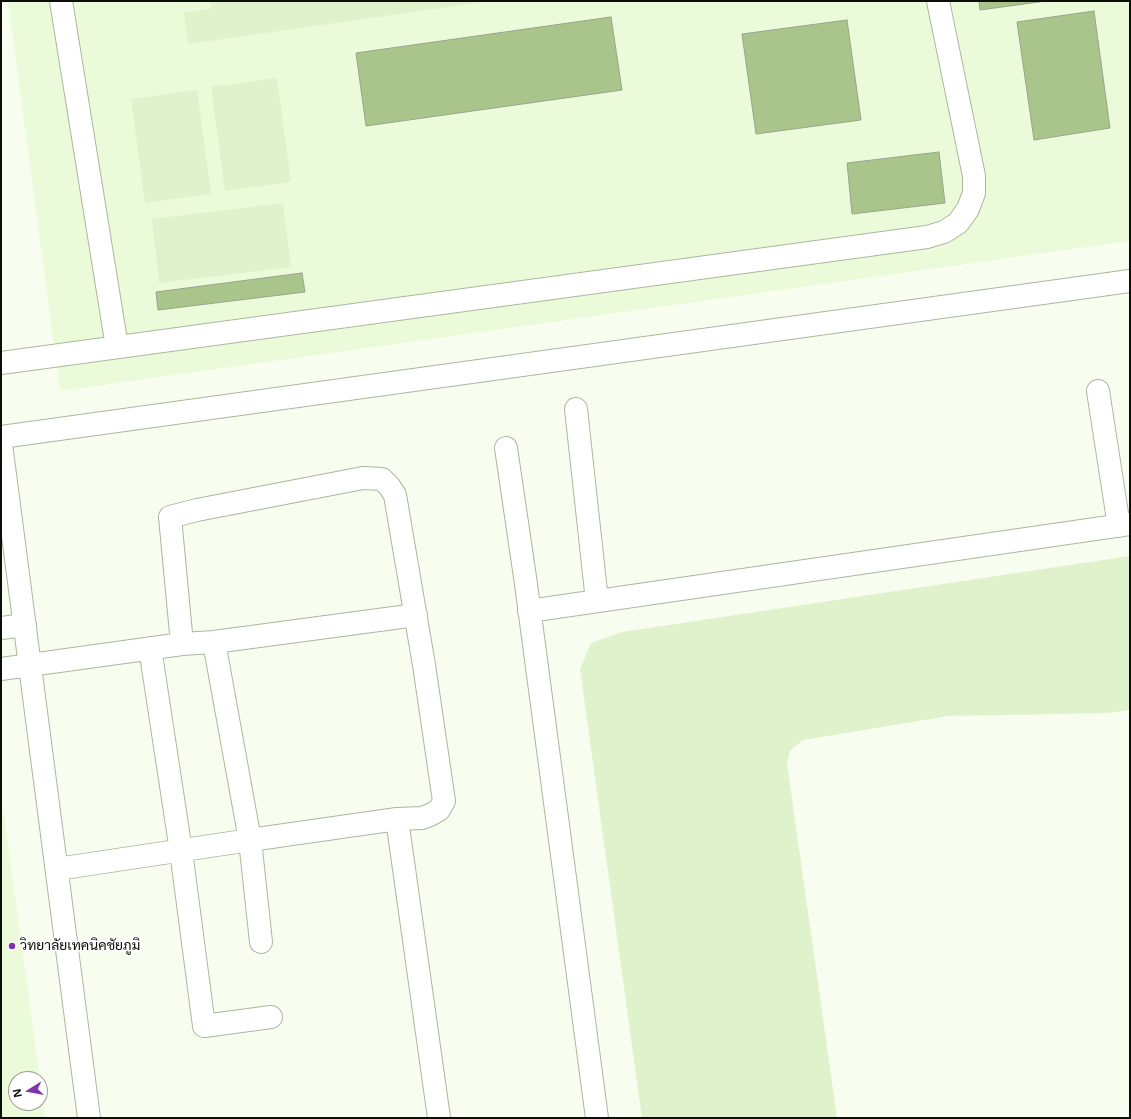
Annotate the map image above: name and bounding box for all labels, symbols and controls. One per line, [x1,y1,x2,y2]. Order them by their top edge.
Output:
place label: วิทยาลัยเทคนิคชัยภูมิ [20,938,140,954]
marker: วิทยาลัยเทคนิคชัยภูมิ [7,941,17,951]
north arrow [8,1071,48,1111]
text: N [8,1087,25,1099]

